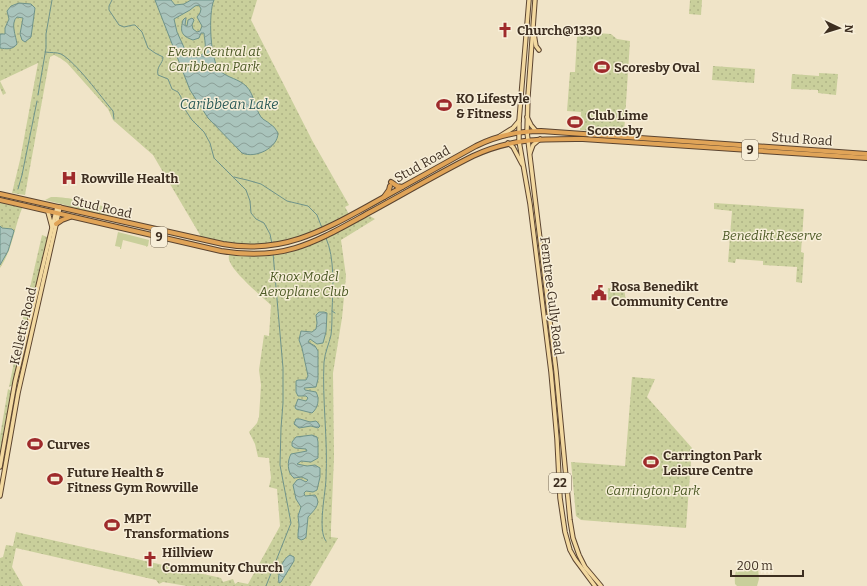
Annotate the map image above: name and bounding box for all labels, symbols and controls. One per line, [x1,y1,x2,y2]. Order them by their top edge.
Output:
north arrow [819,8,859,48]
church icon: Church@1330 [496,21,514,39]
place label: Church@1330 [517,23,602,38]
text: N [842,24,855,34]
park label: Event Central at Caribbean Park [168,44,261,74]
sports icon: Scoresby Oval [593,58,611,76]
place label: Scoresby Oval [614,60,700,75]
place label: KO Lifestyle & Fitness [456,91,530,121]
water label: Caribbean Lake [180,96,278,113]
sports icon: KO Lifestyle & Fitness [435,96,453,114]
place label: Club Lime Scoresby [587,108,648,138]
sports icon: Club Lime Scoresby [566,113,584,131]
street label: Stud Road [771,129,833,149]
road number: 9 [742,140,758,160]
street label: Stud Road [392,142,453,185]
hospital icon: Rowville Health [60,169,78,187]
place label: Rowville Health [81,171,179,186]
street label: Stud Road [70,193,134,221]
road number: 9 [151,227,167,247]
park label: Benedikt Reserve [722,228,822,243]
street label: Ferntree Gully Road [537,236,567,356]
park label: Knox Model Aeroplane Club [258,269,349,299]
place label: Rosa Benedikt Community Centre [611,279,728,309]
public building icon: Rosa Benedikt Community Centre [590,284,608,302]
street label: Kelletts Road [7,286,39,366]
sports icon: Curves [26,435,44,453]
place label: Curves [47,437,90,452]
place label: Carrington Park Leisure Centre [663,448,762,478]
sports icon: Carrington Park Leisure Centre [642,453,660,471]
place label: Future Health & Fitness Gym Rowville [67,465,198,495]
sports icon: Future Health & Fitness Gym Rowville [46,470,64,488]
road number: 22 [549,473,571,493]
park label: Carrington Park [606,483,701,498]
place label: MPT Transformations [124,511,229,541]
sports icon: MPT Transformations [103,516,121,534]
place label: Hillview Community Church [162,545,284,575]
church icon: Hillview Community Church [141,550,159,568]
scale bar [731,552,803,578]
text: 200 m [737,559,773,573]

